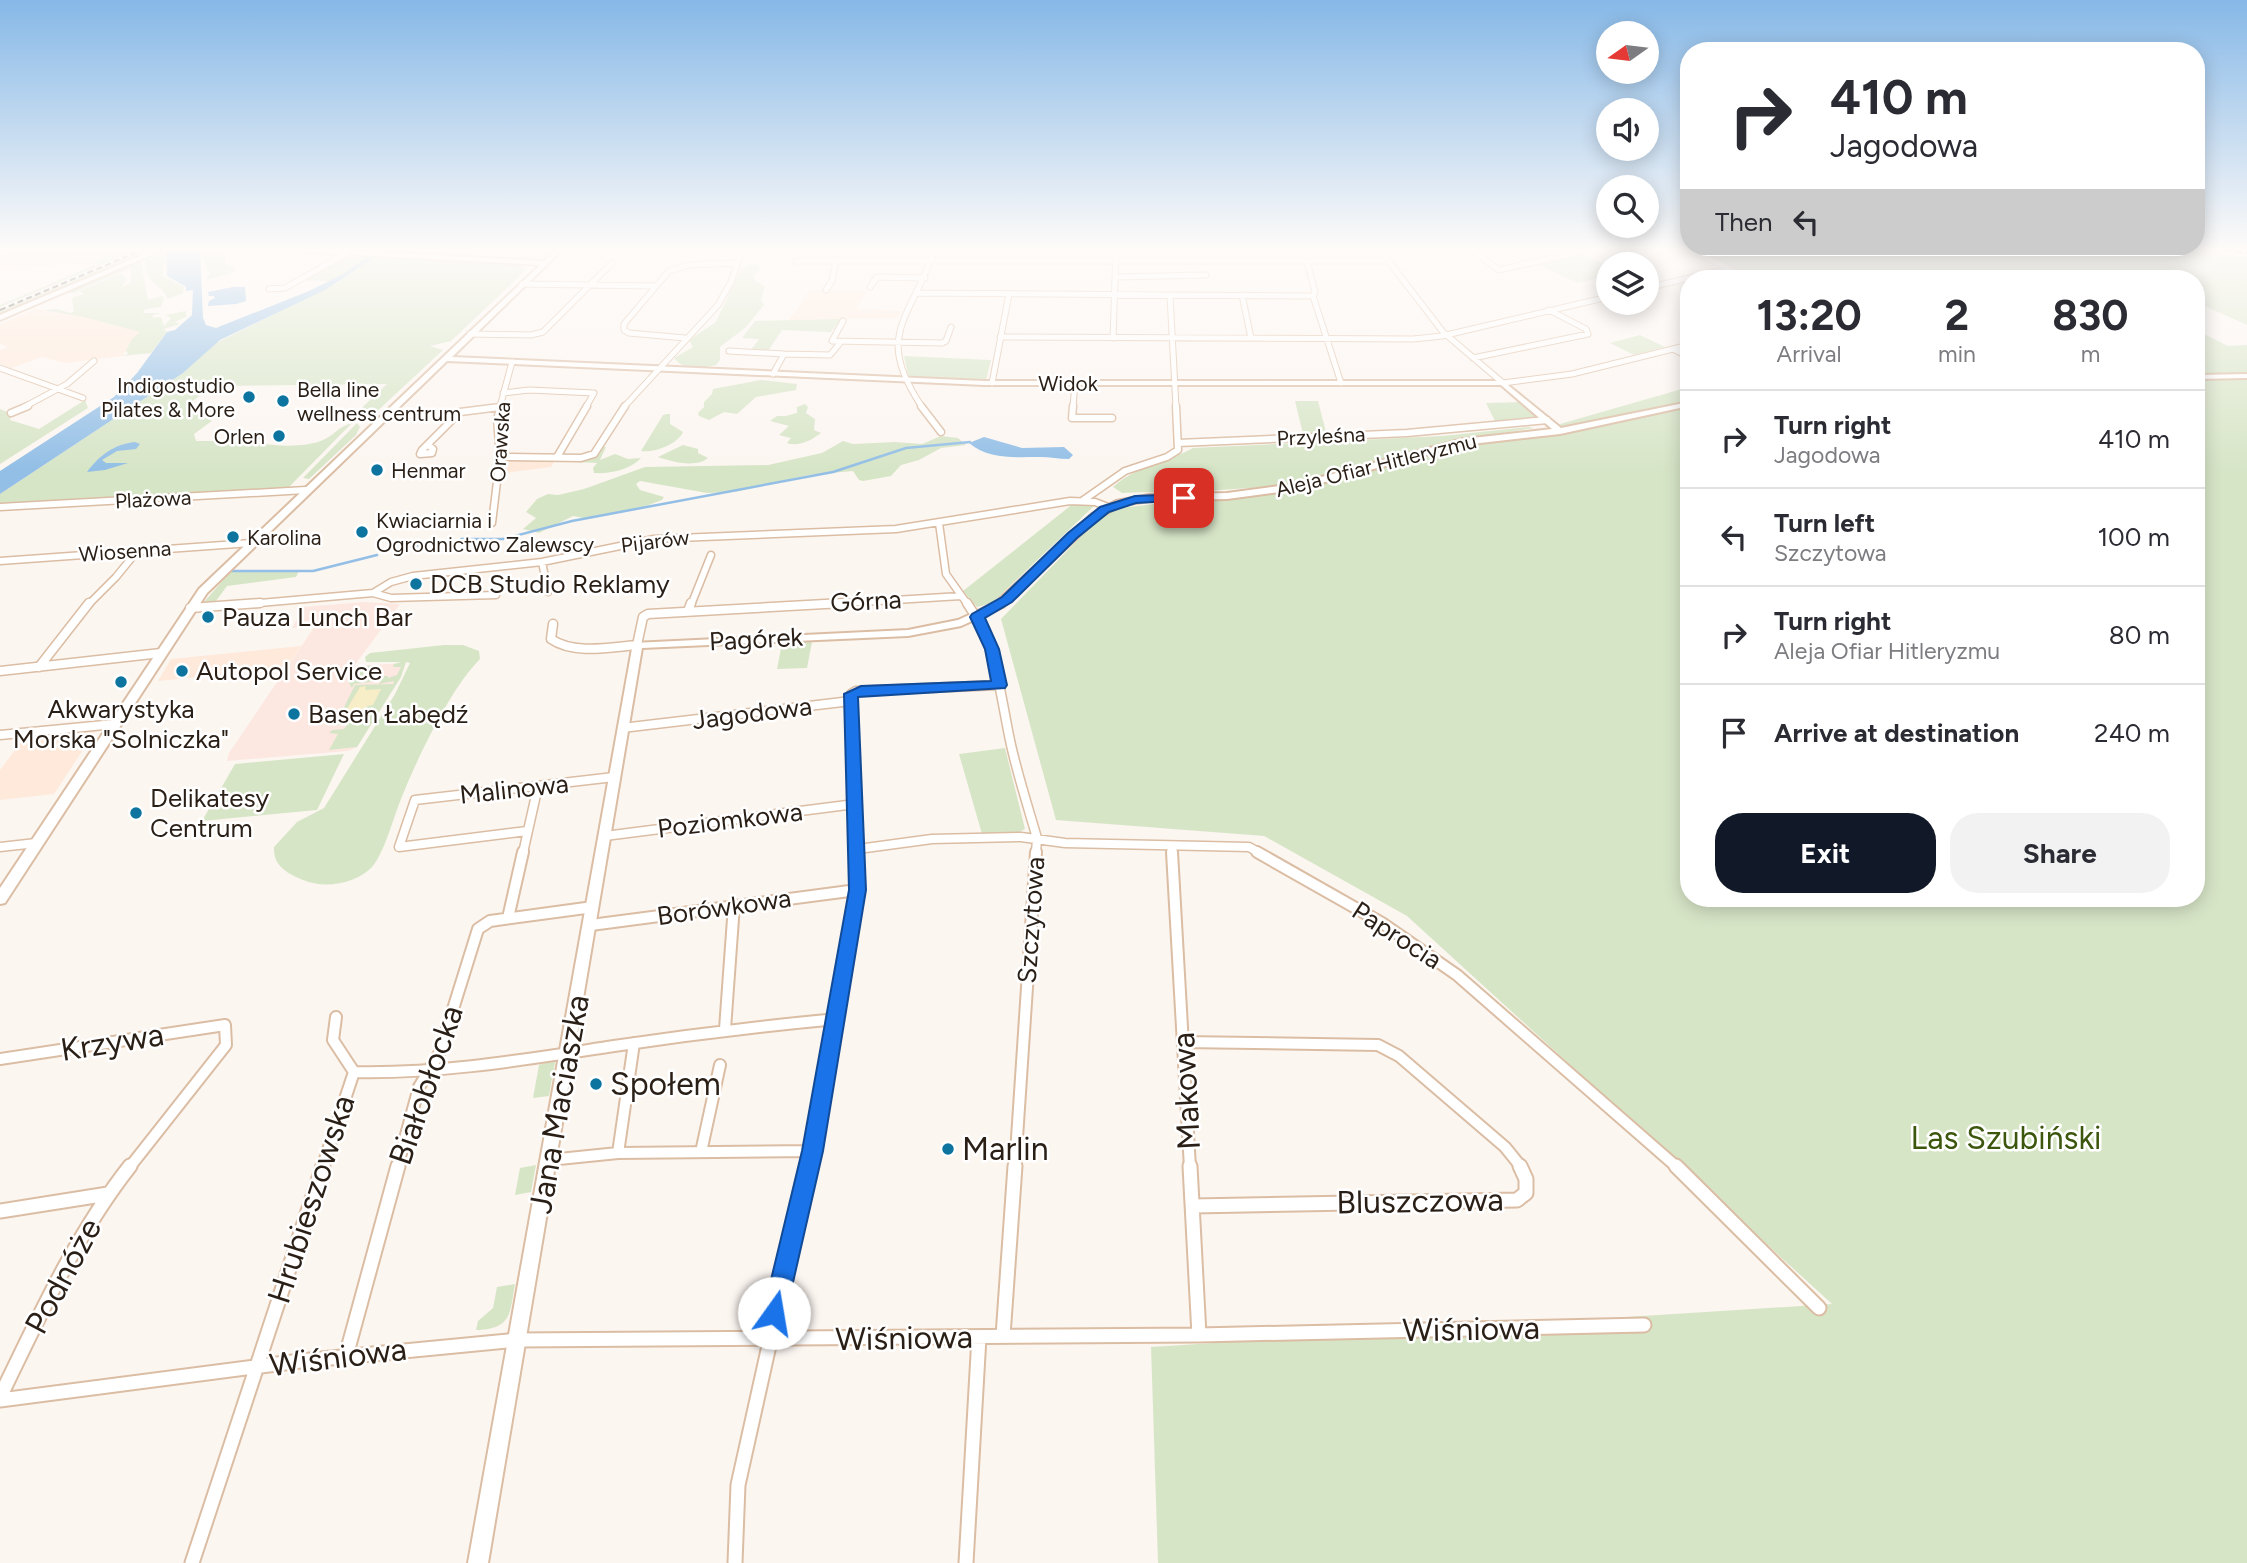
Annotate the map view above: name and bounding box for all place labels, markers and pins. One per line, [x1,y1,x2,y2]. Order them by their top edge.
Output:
place label: Indigostudio Pilates & More [101,373,235,422]
place label: Bella line wellness centrum [297,377,461,426]
marker: Indigostudio Pilates & More [241,389,257,405]
marker: Bella line wellness centrum [275,393,291,409]
place label: Orlen [214,424,265,449]
marker: Orlen [271,428,287,444]
place label: Henmar [391,458,466,483]
marker: Henmar [369,462,385,478]
pin [1154,468,1214,528]
place label: Kwiaciarnia i Ogrodnictwo Zalewscy [376,508,594,557]
marker: Kwiaciarnia i Ogrodnictwo Zalewscy [354,524,370,540]
place label: Karolina [247,525,322,550]
marker: Karolina [225,529,241,545]
place label: DCB Studio Reklamy [430,568,670,600]
marker: DCB Studio Reklamy [408,576,424,592]
place label: Pauza Lunch Bar [222,601,413,633]
marker: Pauza Lunch Bar [200,609,216,625]
place label: Autopol Service [196,655,382,687]
marker: Autopol Service [174,663,190,679]
marker: Akwarystyka Morska "Solniczka" [113,674,129,690]
place label: Akwarystyka Morska "Solniczka" [13,693,229,755]
place label: Basen Łabędź [308,698,469,730]
marker: Basen Łabędź [286,706,302,722]
place label: Delikatesy Centrum [150,782,269,844]
marker: Delikatesy Centrum [128,805,144,821]
place label: Społem [610,1065,721,1103]
marker: Społem [588,1076,604,1092]
place label: Marlin [962,1130,1049,1168]
marker: Marlin [940,1141,956,1157]

